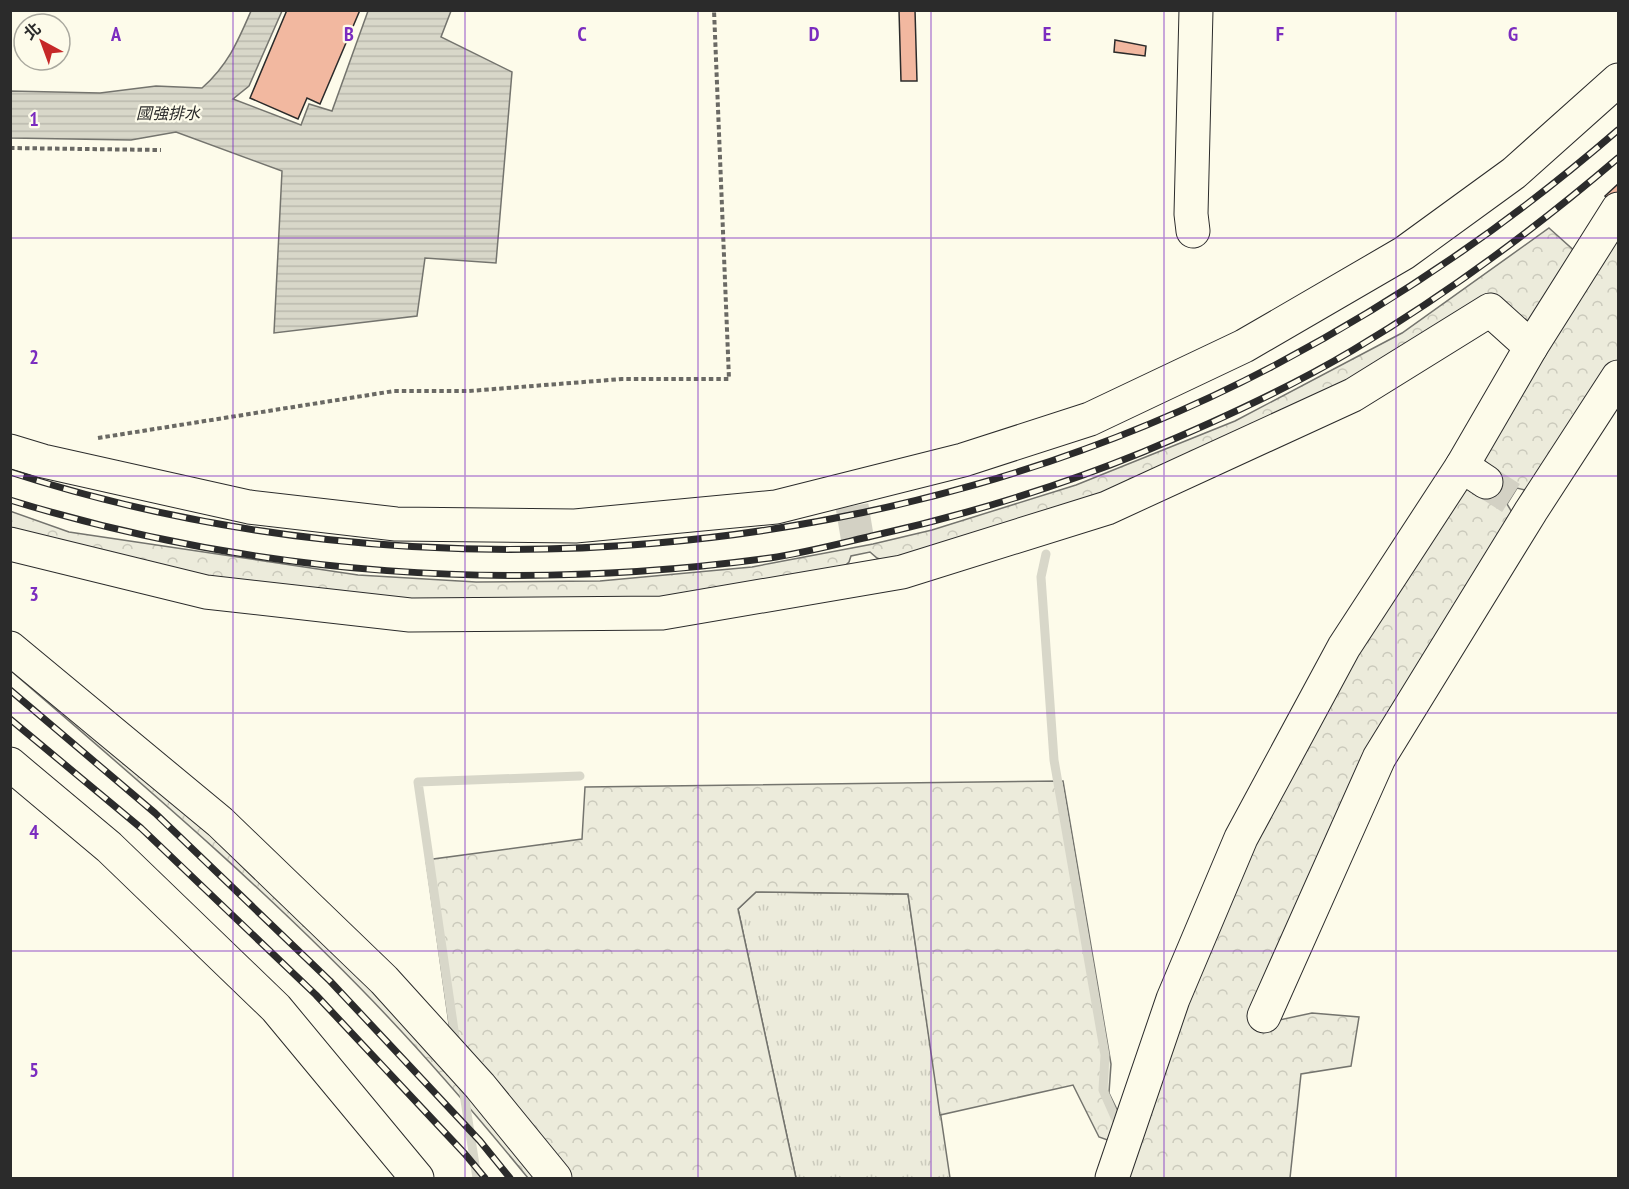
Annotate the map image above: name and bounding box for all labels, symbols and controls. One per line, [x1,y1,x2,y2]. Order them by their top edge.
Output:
north arrow [12,12,72,72]
text: 北 [20,18,45,43]
text: A [110,21,122,47]
text: B [344,21,354,47]
text: C [577,21,587,47]
text: D [809,21,820,47]
text: E [1043,21,1051,47]
text: F [1276,21,1284,47]
text: G [1508,21,1518,47]
water label: 國強排水 [136,103,201,123]
text: 1 [29,106,39,132]
text: 2 [29,344,39,370]
text: 3 [29,581,39,607]
text: 4 [29,819,39,845]
text: 5 [29,1057,39,1083]

